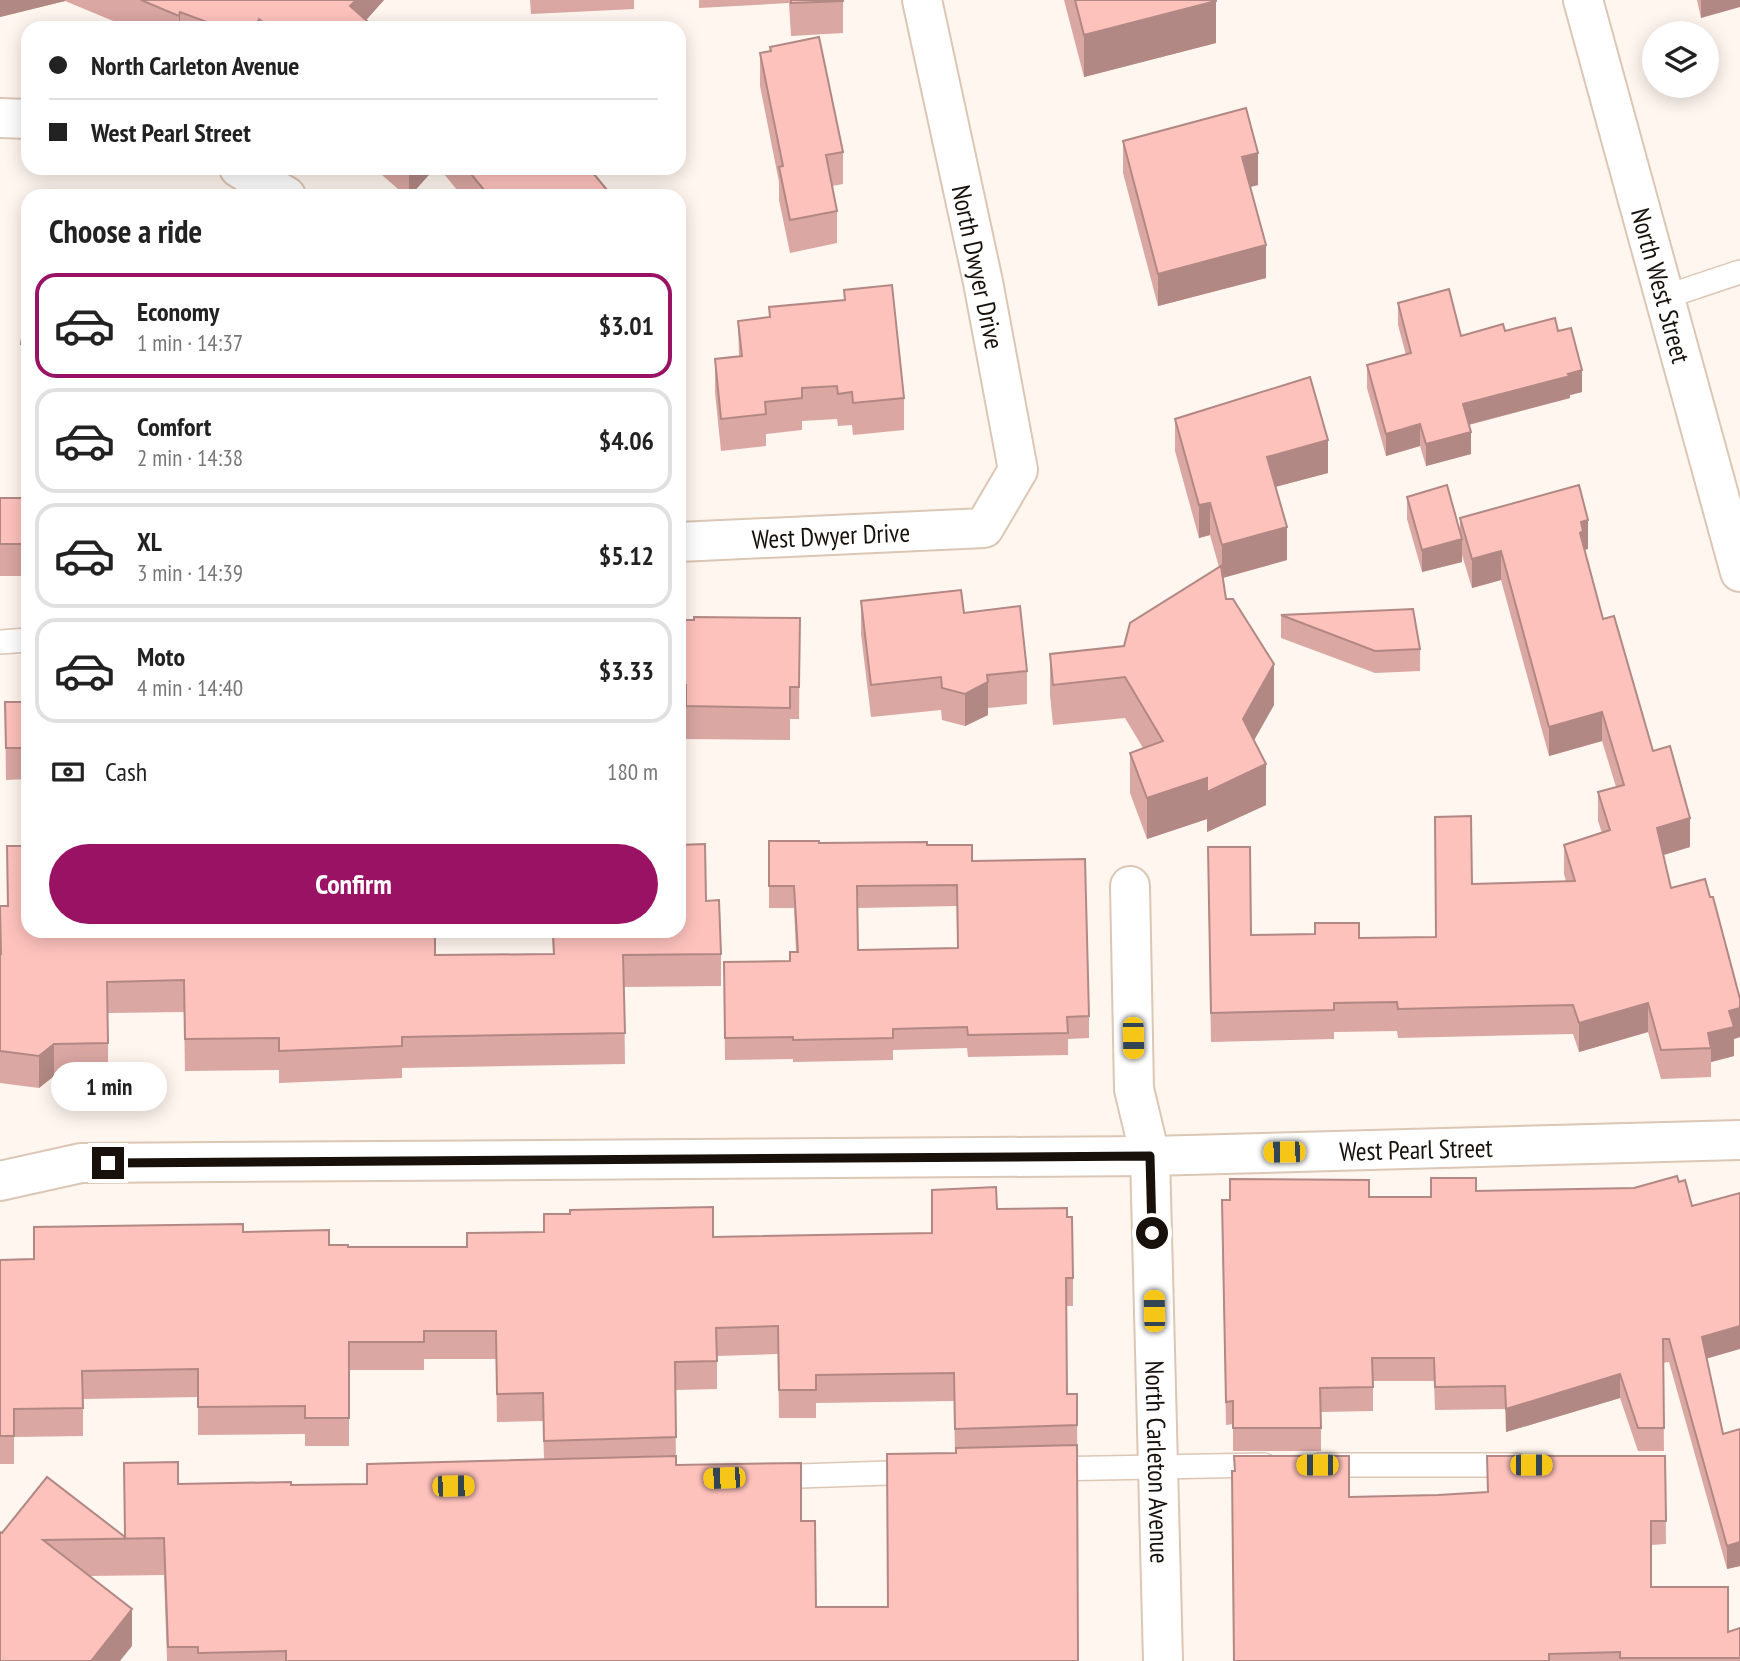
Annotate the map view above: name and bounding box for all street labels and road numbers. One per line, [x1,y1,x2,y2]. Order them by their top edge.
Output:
street label: North Dwyer Drive [945,182,1011,352]
street label: North West Street [1624,204,1698,367]
street label: West Dwyer Drive [751,515,911,555]
street label: West Pearl Street [1339,1130,1493,1167]
street label: North Carleton Avenue [1139,1360,1177,1564]

